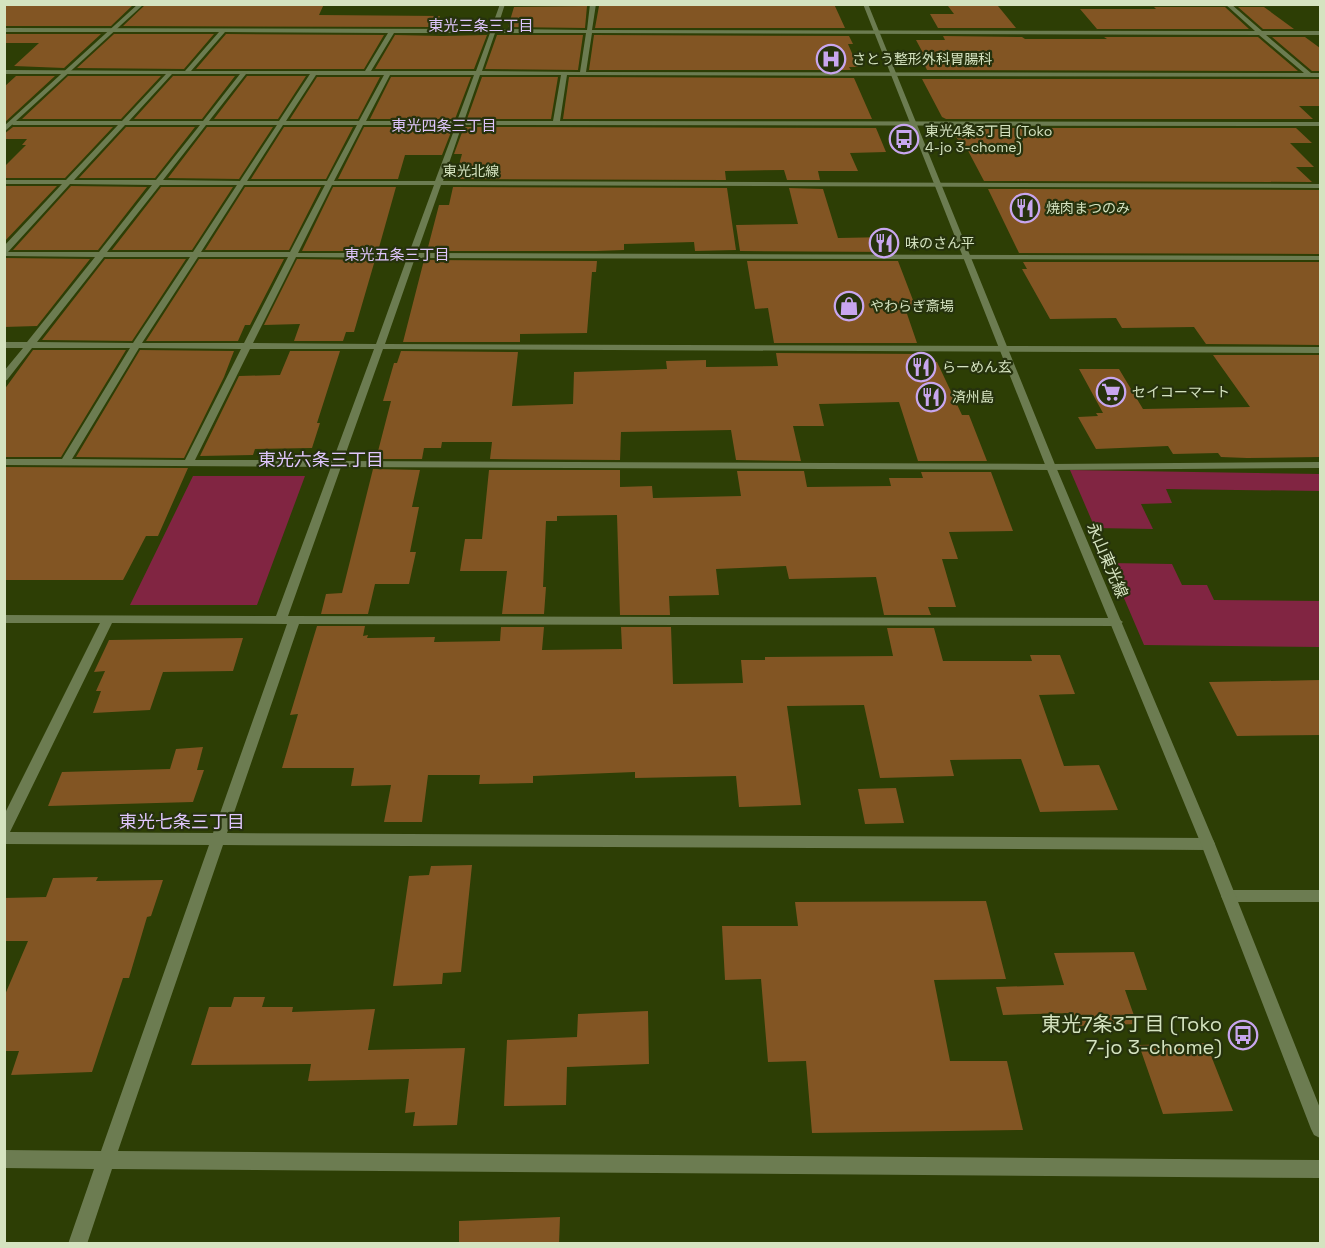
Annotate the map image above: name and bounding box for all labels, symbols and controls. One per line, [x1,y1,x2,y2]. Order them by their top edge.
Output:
district label: 東光三条三丁目 [428,16,534,35]
hospital icon: さとう整形外科胃腸科 [815,43,847,75]
place label: さとう整形外科胃腸科 [852,50,992,68]
district label: 東光四条三丁目 [391,116,497,135]
place label: 東光4条3丁目 (Toko 4-jo 3-chome) [925,122,1052,156]
bus stop icon: 東光4条3丁目 (Toko 4-jo 3-chome) [888,123,920,155]
street label: 東光北線 [443,162,499,180]
restaurant icon: 焼肉まつのみ [1009,192,1041,224]
place label: 焼肉まつのみ [1046,199,1130,217]
restaurant icon: 味のさん平 [868,227,900,259]
place label: 味のさん平 [905,234,975,252]
district label: 東光五条三丁目 [344,245,450,264]
shop icon: やわらぎ斎場 [833,290,865,322]
place label: やわらぎ斎場 [870,297,954,315]
restaurant icon: らーめん玄 [905,351,937,383]
place label: らーめん玄 [942,358,1012,376]
supermarket icon: セイコーマート [1095,376,1127,408]
restaurant icon: 済州島 [915,381,947,413]
place label: セイコーマート [1132,383,1230,401]
place label: 済州島 [952,388,994,406]
district label: 東光六条三丁目 [258,448,384,471]
street label: 永山東光線 [1082,519,1133,601]
district label: 東光七条三丁目 [119,810,245,833]
place label: 東光7条3丁目 (Toko 7-jo 3-chome) [1041,1011,1222,1060]
bus stop icon: 東光7条3丁目 (Toko 7-jo 3-chome) [1227,1019,1259,1051]

